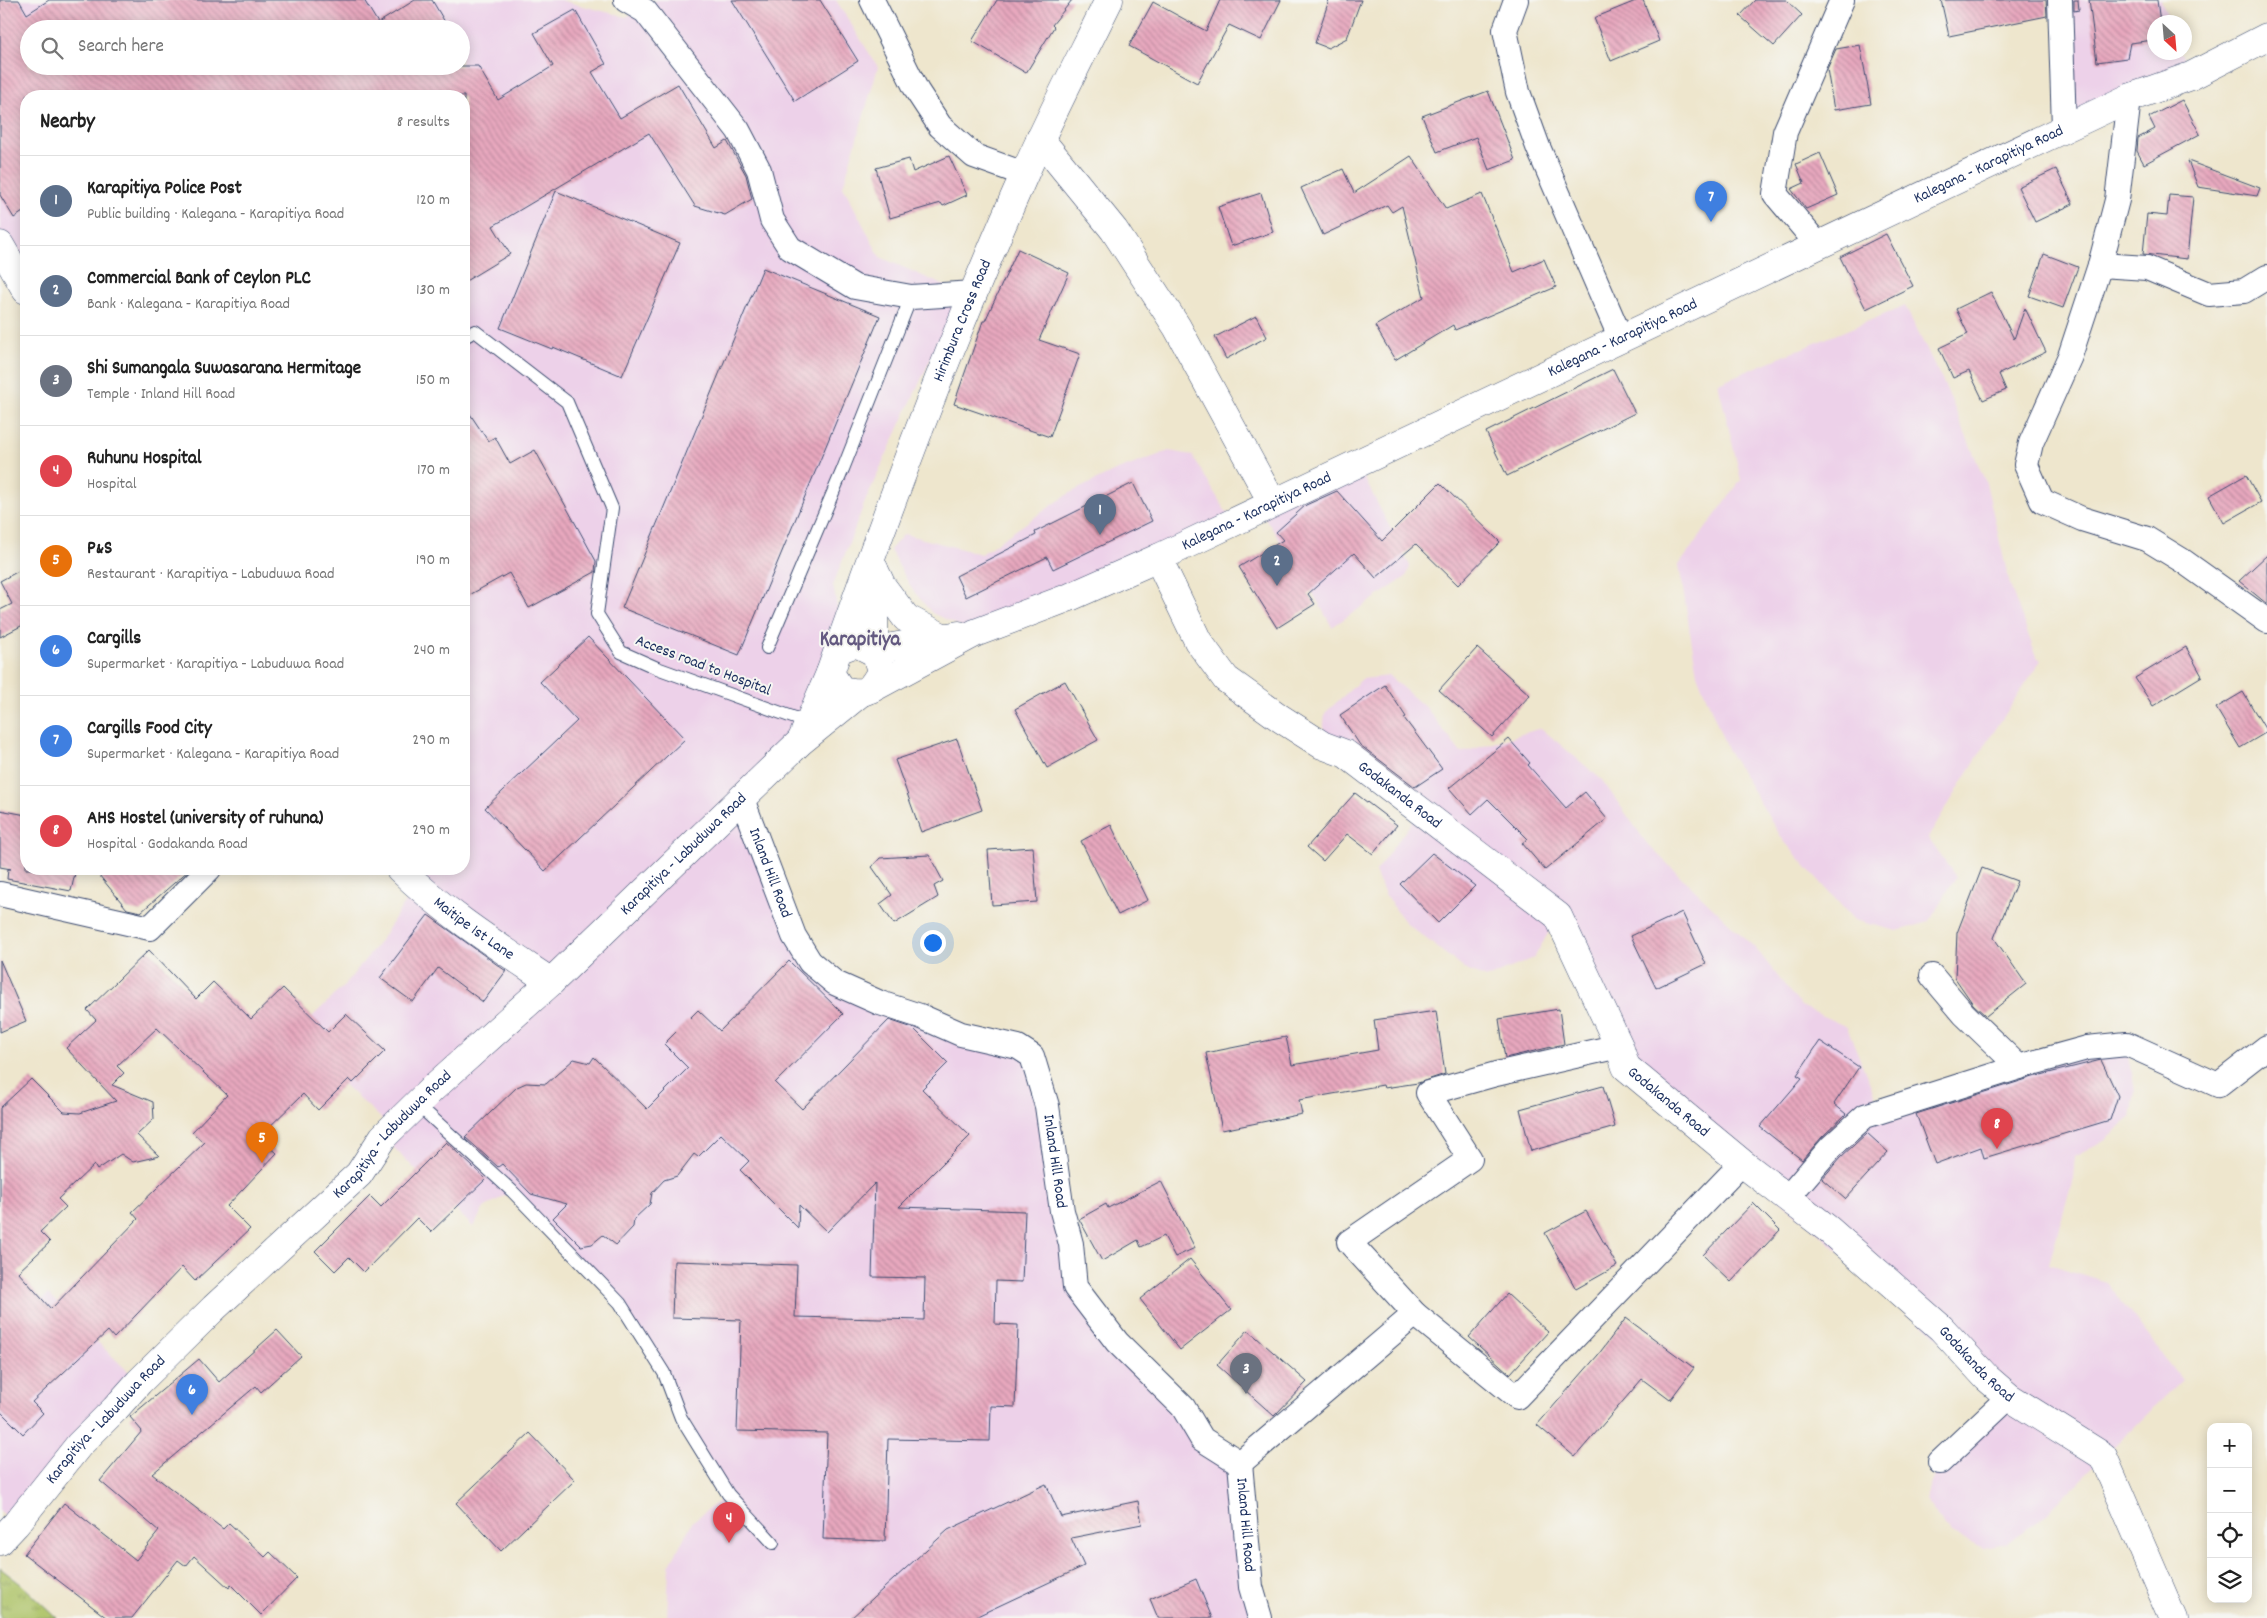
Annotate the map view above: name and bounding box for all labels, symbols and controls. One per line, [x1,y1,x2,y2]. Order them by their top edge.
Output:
north arrow [2147,15,2192,60]
search box [20,20,470,75]
icon: search [38,34,66,62]
text: Search here [78,34,164,61]
text: Nearby [40,108,95,138]
text: 8 results [397,111,450,134]
street label: Kalegana - Karapitiya Road [1910,119,2067,210]
text: Karapitiya Police Post [87,176,242,203]
pin: 7 [1695,181,1727,222]
text: 1 [54,189,58,212]
text: 120 m [416,189,450,212]
text: Public building · Kalegana - Karapitiya Road [87,203,344,226]
street label: Hirimbura Cross Road [927,256,997,385]
text: Commercial Bank of Ceylon PLC [87,266,311,293]
text: 2 [53,279,60,302]
text: 130 m [416,279,450,302]
text: Bank · Kalegana - Karapitiya Road [87,293,290,316]
street label: Kalegana - Karapitiya Road [1544,293,1701,383]
text: Shi Sumangala Suwasarana Hermitage [87,356,361,383]
text: 3 [52,369,60,392]
text: 150 m [416,369,450,392]
text: Temple · Inland Hill Road [87,383,235,406]
text: Ruhunu Hospital [87,446,202,473]
text: 4 [53,459,59,482]
text: 170 m [417,459,450,482]
street label: Kalegana - Karapitiya Road [1178,466,1335,557]
text: Hospital [87,473,137,496]
pin: 1 [1084,494,1116,535]
text: P&S [87,536,112,563]
pin: 2 [1261,545,1293,586]
text: 5 [52,549,60,572]
text: 190 m [416,549,450,572]
text: Restaurant · Karapitiya - Labuduwa Road [87,563,335,586]
text: Cargills [87,626,141,653]
district label: Karapitiya [820,626,901,656]
street label: Access road to Hospital [632,630,774,703]
text: 6 [52,639,60,662]
text: 240 m [413,639,450,662]
text: Supermarket · Karapitiya - Labuduwa Road [87,653,344,676]
text: Cargills Food City [87,716,212,743]
text: 7 [53,729,59,752]
text: 290 m [412,729,450,752]
text: Supermarket · Kalegana - Karapitiya Road [87,743,339,766]
street label: Godakanda Road [1353,755,1446,835]
street label: Karapitiya - Labuduwa Road [615,788,752,921]
text: AHS Hostel (university of ruhuna) [87,806,323,833]
text: 8 [53,819,59,842]
text: 290 m [412,819,450,842]
street label: Inland Hill Road [742,825,798,921]
text: Hospital · Godakanda Road [87,833,248,856]
street label: Maitipe 1st Lane [428,891,519,966]
your location [920,930,946,956]
street label: Godakanda Road [1622,1061,1714,1143]
street label: Karapitiya - Labuduwa Road [327,1065,457,1204]
pin: 8 [1981,1108,2013,1149]
street label: Inland Hill Road [1037,1113,1073,1210]
pin: 5 [246,1122,278,1163]
street label: Godakanda Road [1933,1321,2018,1409]
street label: Karapitiya - Labuduwa Road [40,1350,171,1489]
pin: 3 [1230,1353,1262,1394]
pin: 6 [176,1374,208,1415]
map controls [2207,1423,2252,1603]
button: + [2207,1423,2252,1468]
button: − [2207,1468,2252,1513]
street label: Inland Hill Road [1230,1477,1261,1573]
pin: 4 [713,1502,745,1543]
button: locate [2207,1513,2252,1558]
button: layers [2207,1558,2252,1603]

